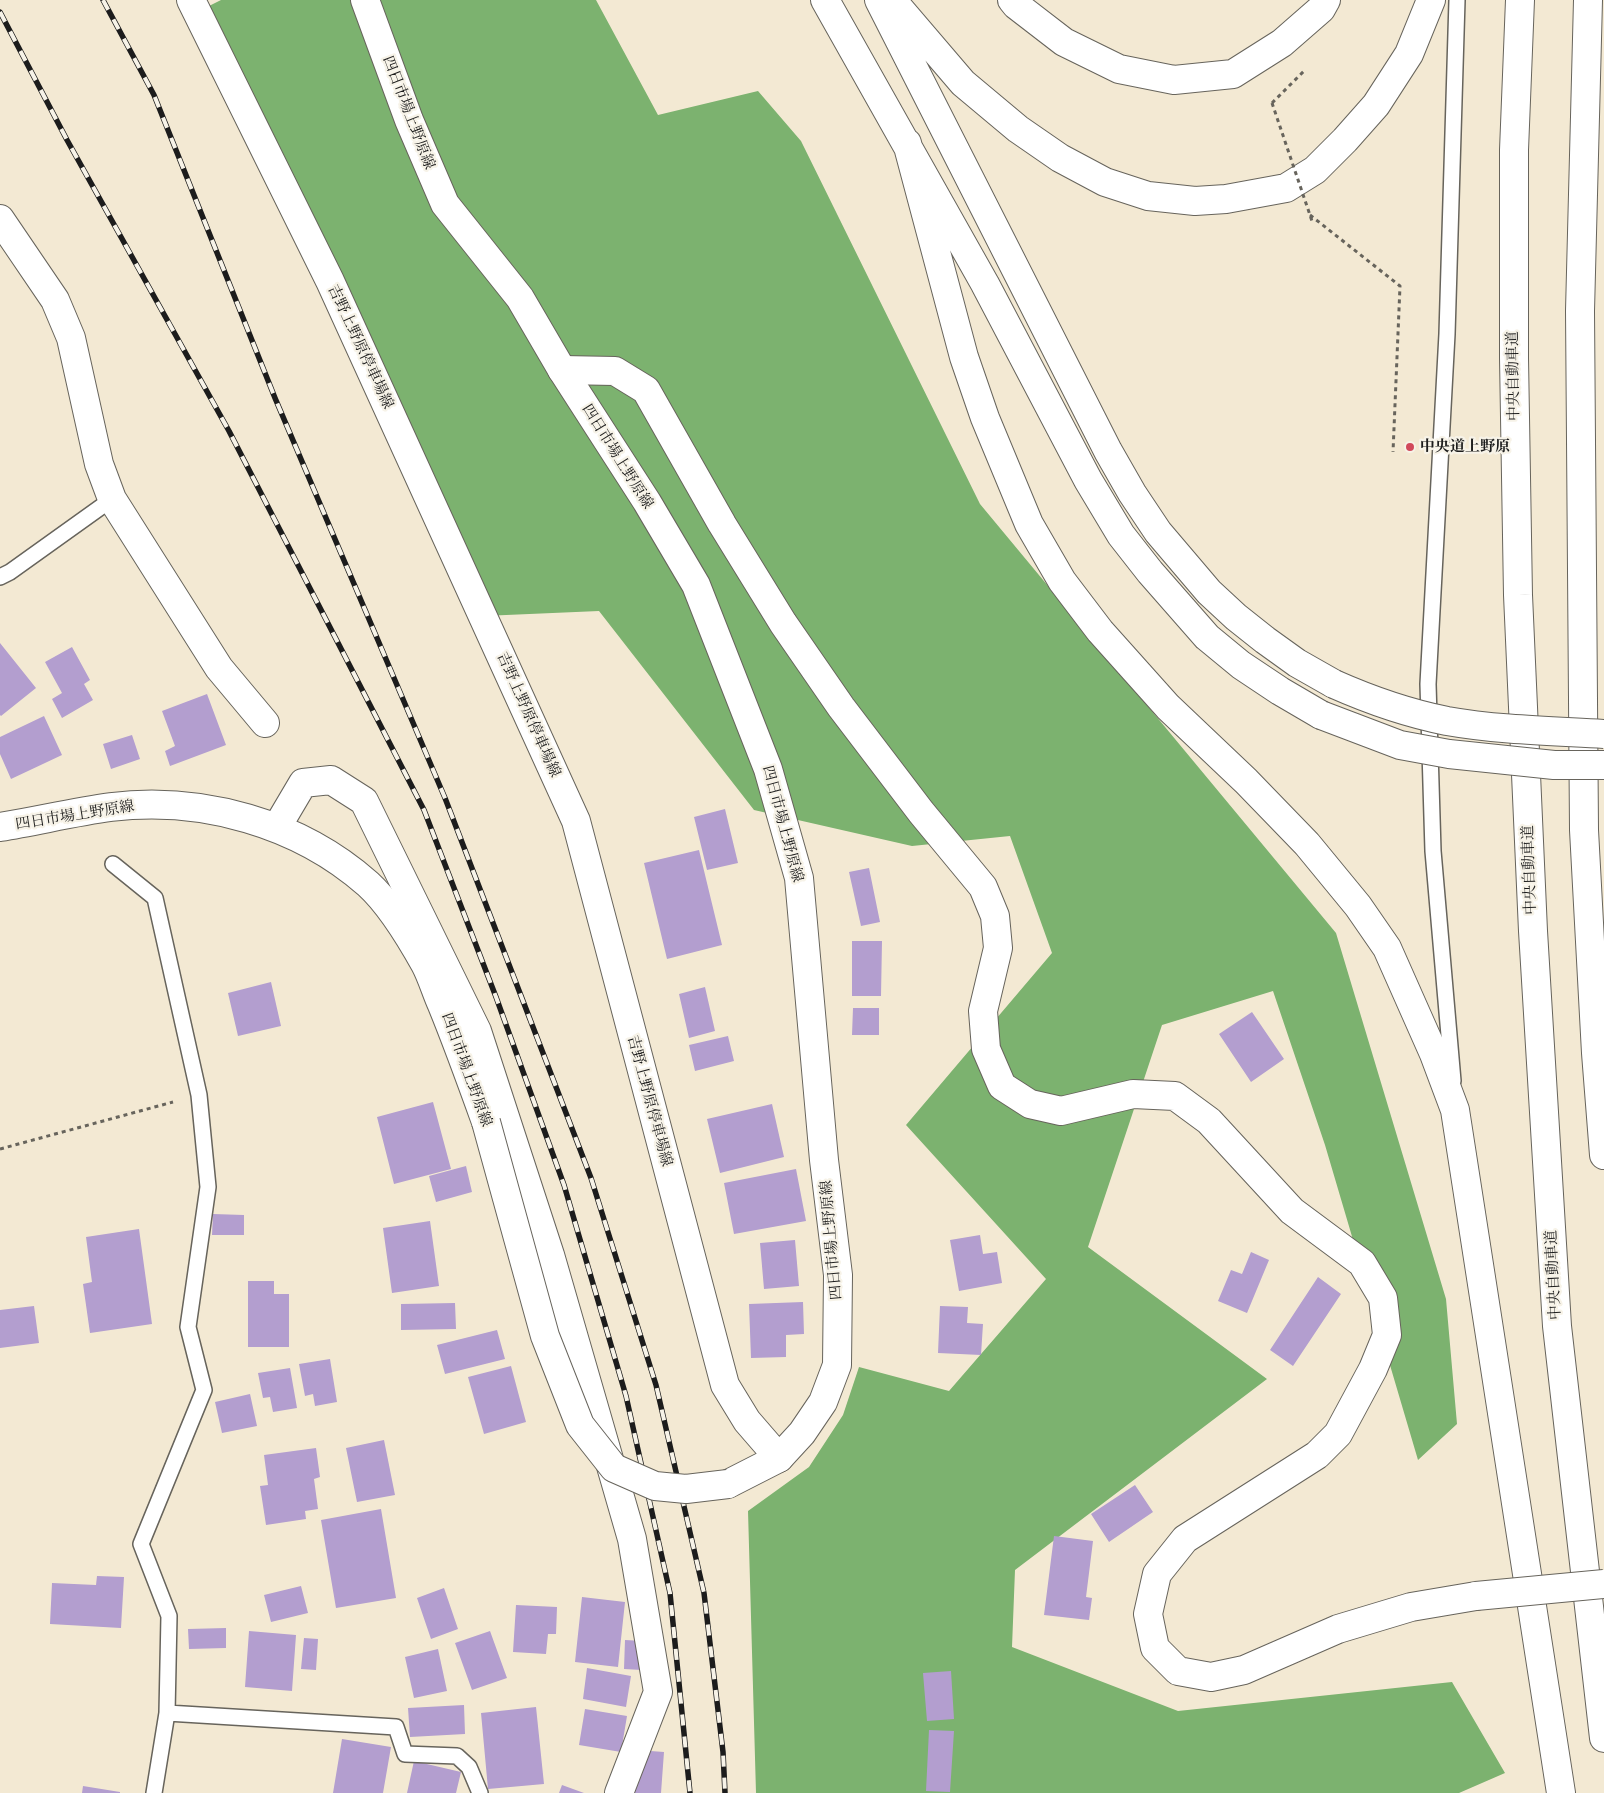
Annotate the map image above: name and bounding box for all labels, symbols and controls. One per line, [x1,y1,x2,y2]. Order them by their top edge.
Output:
street label: 四日市場上野原線 [378,54,438,172]
street label: 吉野上野原停車場線 [323,282,397,412]
street label: 中央自動車道 [1504,331,1524,421]
street label: 四日市場上野原線 [578,401,656,513]
place label: 中央道上野原 [1420,438,1510,456]
marker: 中央道上野原 [1404,441,1416,453]
street label: 吉野上野原停車場線 [492,650,564,780]
street label: 四日市場上野原線 [758,764,806,884]
street label: 四日市場上野原線 [14,798,136,834]
street label: 中央自動車道 [1519,825,1541,915]
street label: 四日市場上野原線 [437,1011,495,1129]
street label: 吉野上野原停車場線 [623,1033,675,1169]
street label: 四日市場上野原線 [818,1179,846,1301]
street label: 中央自動車道 [1543,1230,1565,1320]

